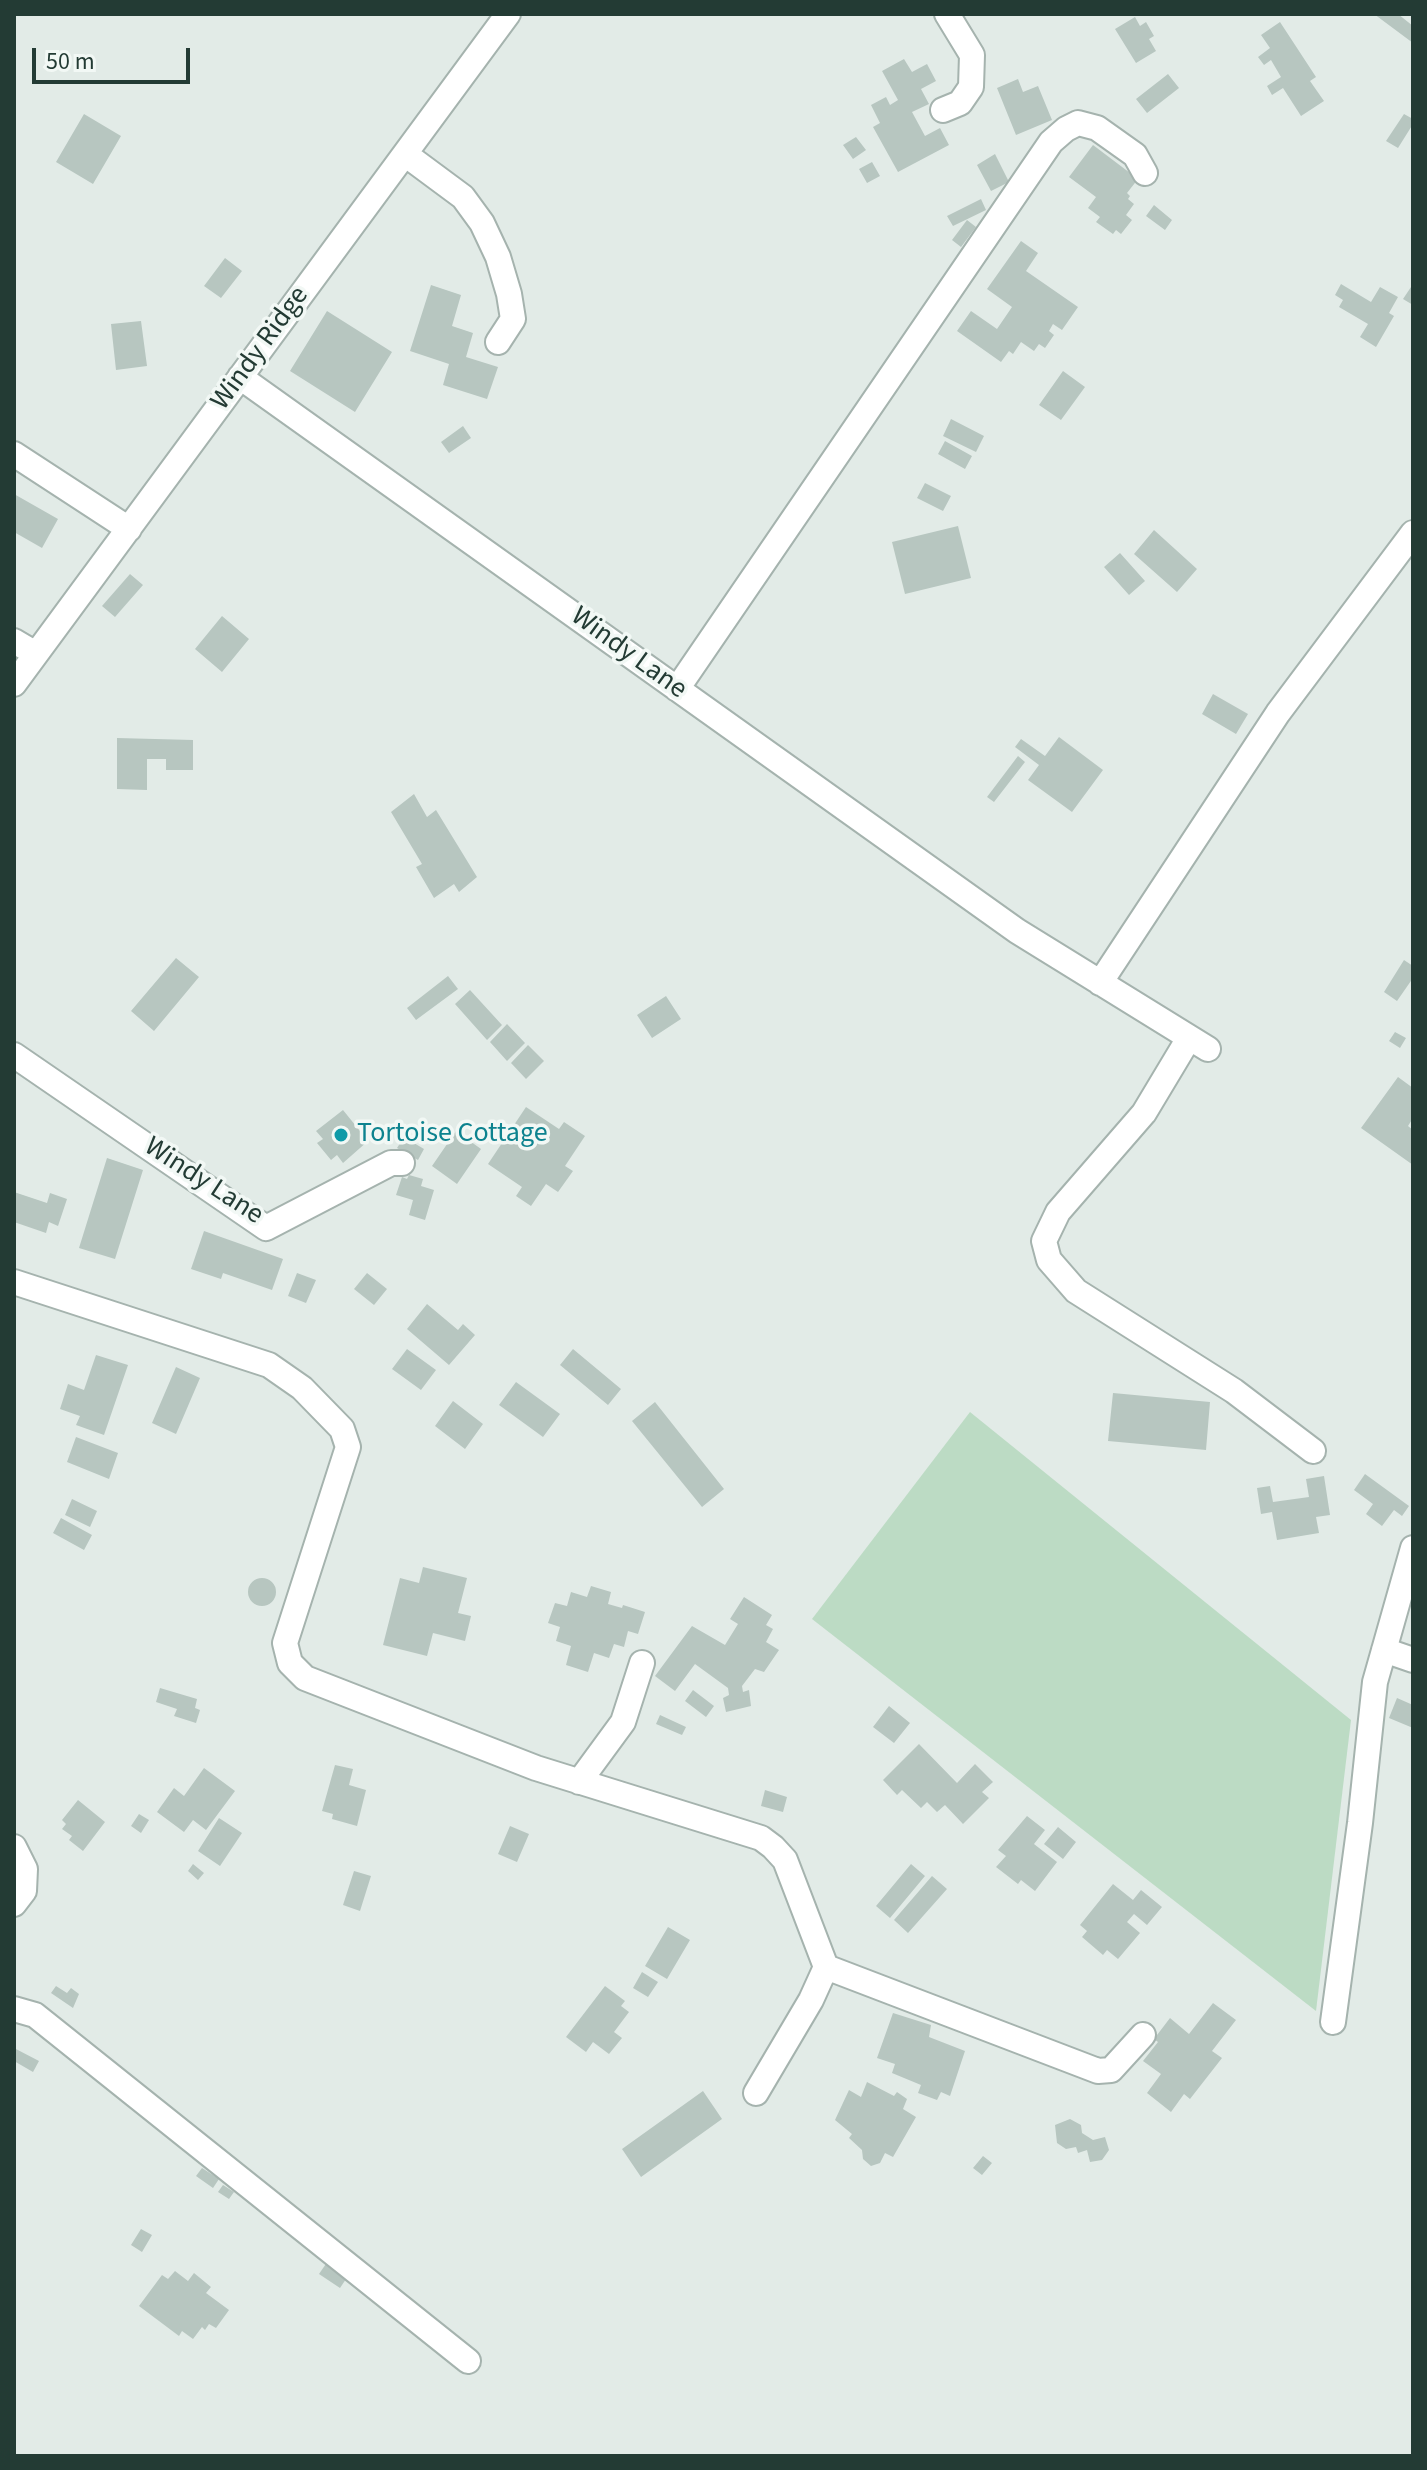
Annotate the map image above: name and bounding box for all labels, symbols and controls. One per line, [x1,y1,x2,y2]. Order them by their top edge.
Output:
scale bar [36,32,194,82]
text: 50 m [46,44,95,79]
street label: Windy Ridge [205,281,317,417]
street label: Windy Lane [563,601,693,707]
place label: Tortoise Cottage [357,1118,548,1152]
marker: Tortoise Cottage [332,1126,350,1144]
street label: Windy Lane [137,1131,269,1233]

